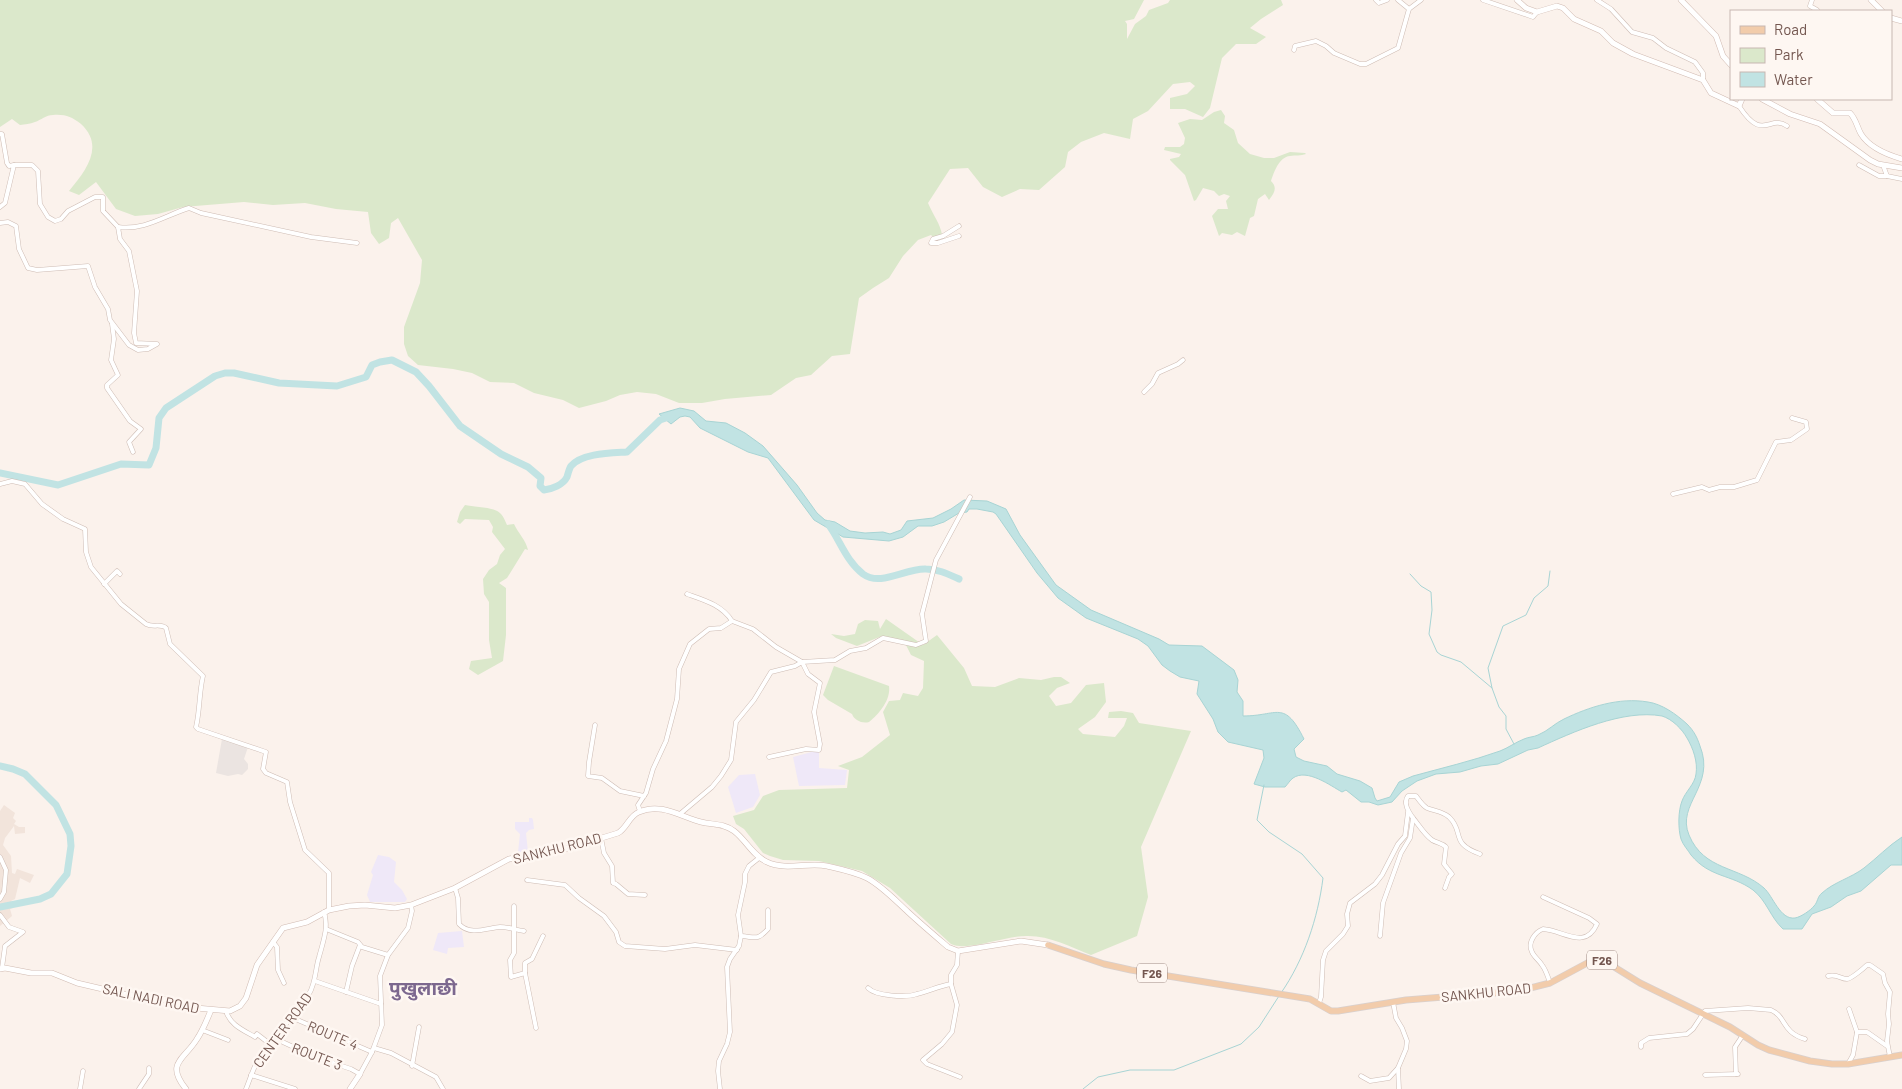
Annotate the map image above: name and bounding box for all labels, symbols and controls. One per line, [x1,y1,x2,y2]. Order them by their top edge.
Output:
legend [1730,10,1892,100]
text: Road [1774,20,1807,38]
text: Park [1774,45,1804,63]
text: Water [1774,70,1813,88]
street label: SANKHU ROAD [511,829,603,867]
road number: F26 [1587,950,1617,970]
road number: F26 [1137,964,1167,982]
district label: पुखुलाछी [389,976,457,1001]
street label: SALI NADI ROAD [101,979,201,1017]
street label: SANKHU ROAD [1440,979,1532,1005]
street label: CENTER ROAD [249,989,315,1071]
street label: ROUTE 4 [305,1017,361,1053]
street label: ROUTE 3 [289,1039,345,1073]

